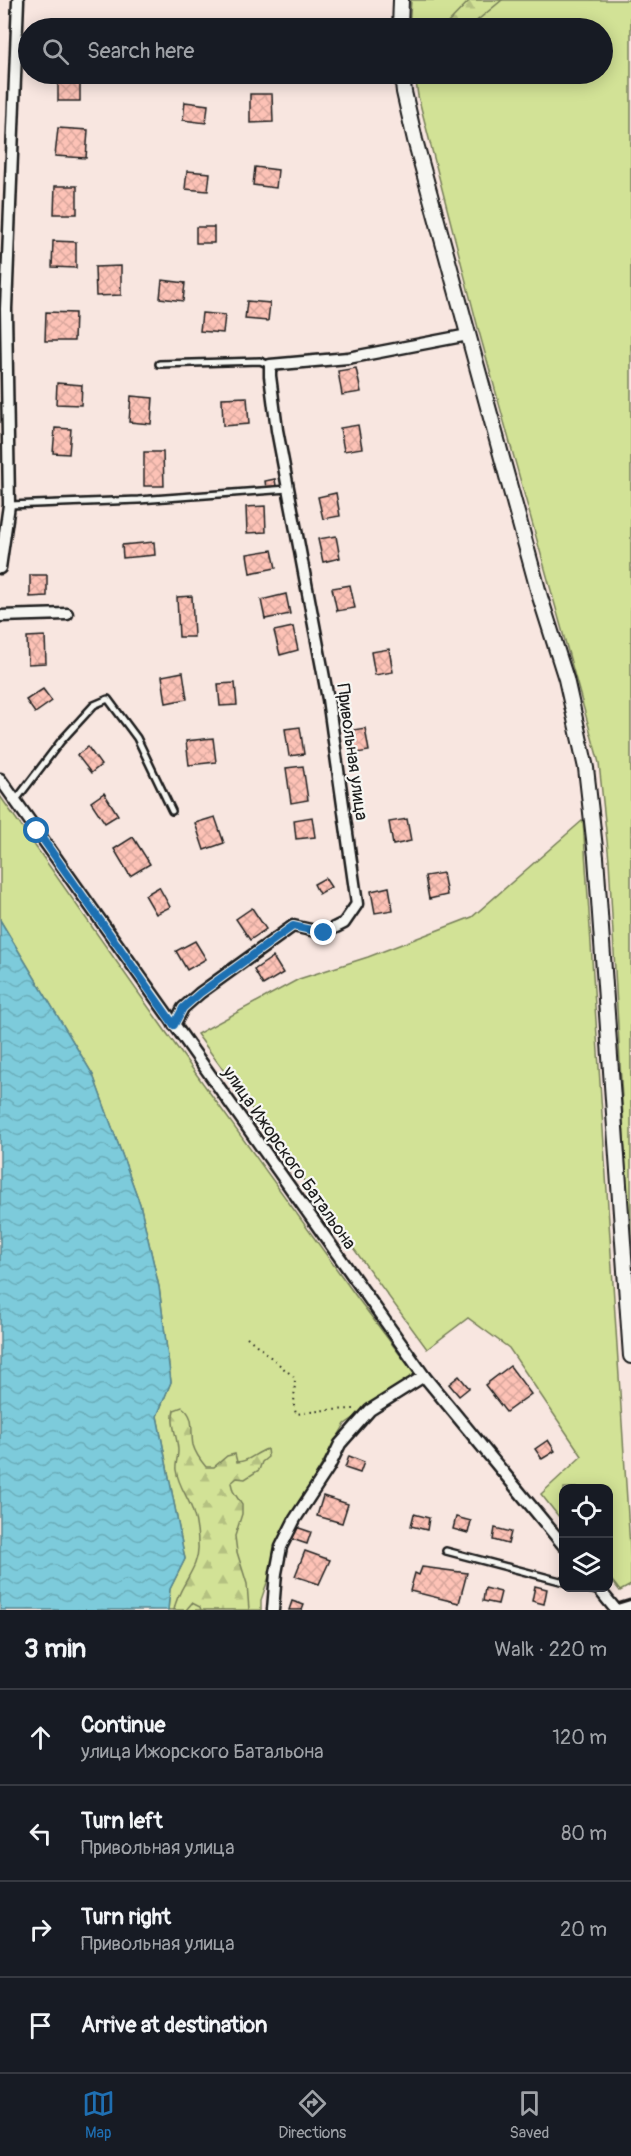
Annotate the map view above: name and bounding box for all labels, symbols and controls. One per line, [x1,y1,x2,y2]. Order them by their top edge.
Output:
search box [18,18,613,84]
icon: search [39,35,72,68]
text: Search here [87,37,194,65]
street label: Привольная улица [331,682,373,822]
route start [23,817,49,843]
route end [310,919,336,945]
street label: улица Ижорского Батальона [216,1061,361,1254]
map controls [559,1484,613,1592]
button: locate [559,1484,613,1538]
button: layers [559,1538,613,1592]
text: 3 min [24,1633,86,1665]
text: Walk · 220 m [494,1637,607,1662]
text: Continue [81,1711,165,1739]
icon: ahead [24,1721,57,1754]
text: 120 m [552,1725,607,1750]
text: улица Ижорского Батальона [81,1739,324,1764]
text: Turn left [81,1807,163,1835]
icon: left [24,1817,57,1850]
text: 80 m [561,1821,607,1846]
text: Привольная улица [81,1835,234,1860]
text: Turn right [81,1903,171,1931]
icon: right [24,1913,57,1946]
text: 20 m [560,1917,607,1942]
text: Привольная улица [81,1931,234,1956]
icon: arrive [24,2009,57,2042]
text: Arrive at destination [81,2011,267,2039]
tab: Map [82,2087,115,2143]
tab: Directions [278,2087,346,2143]
tab: Saved [510,2087,549,2143]

